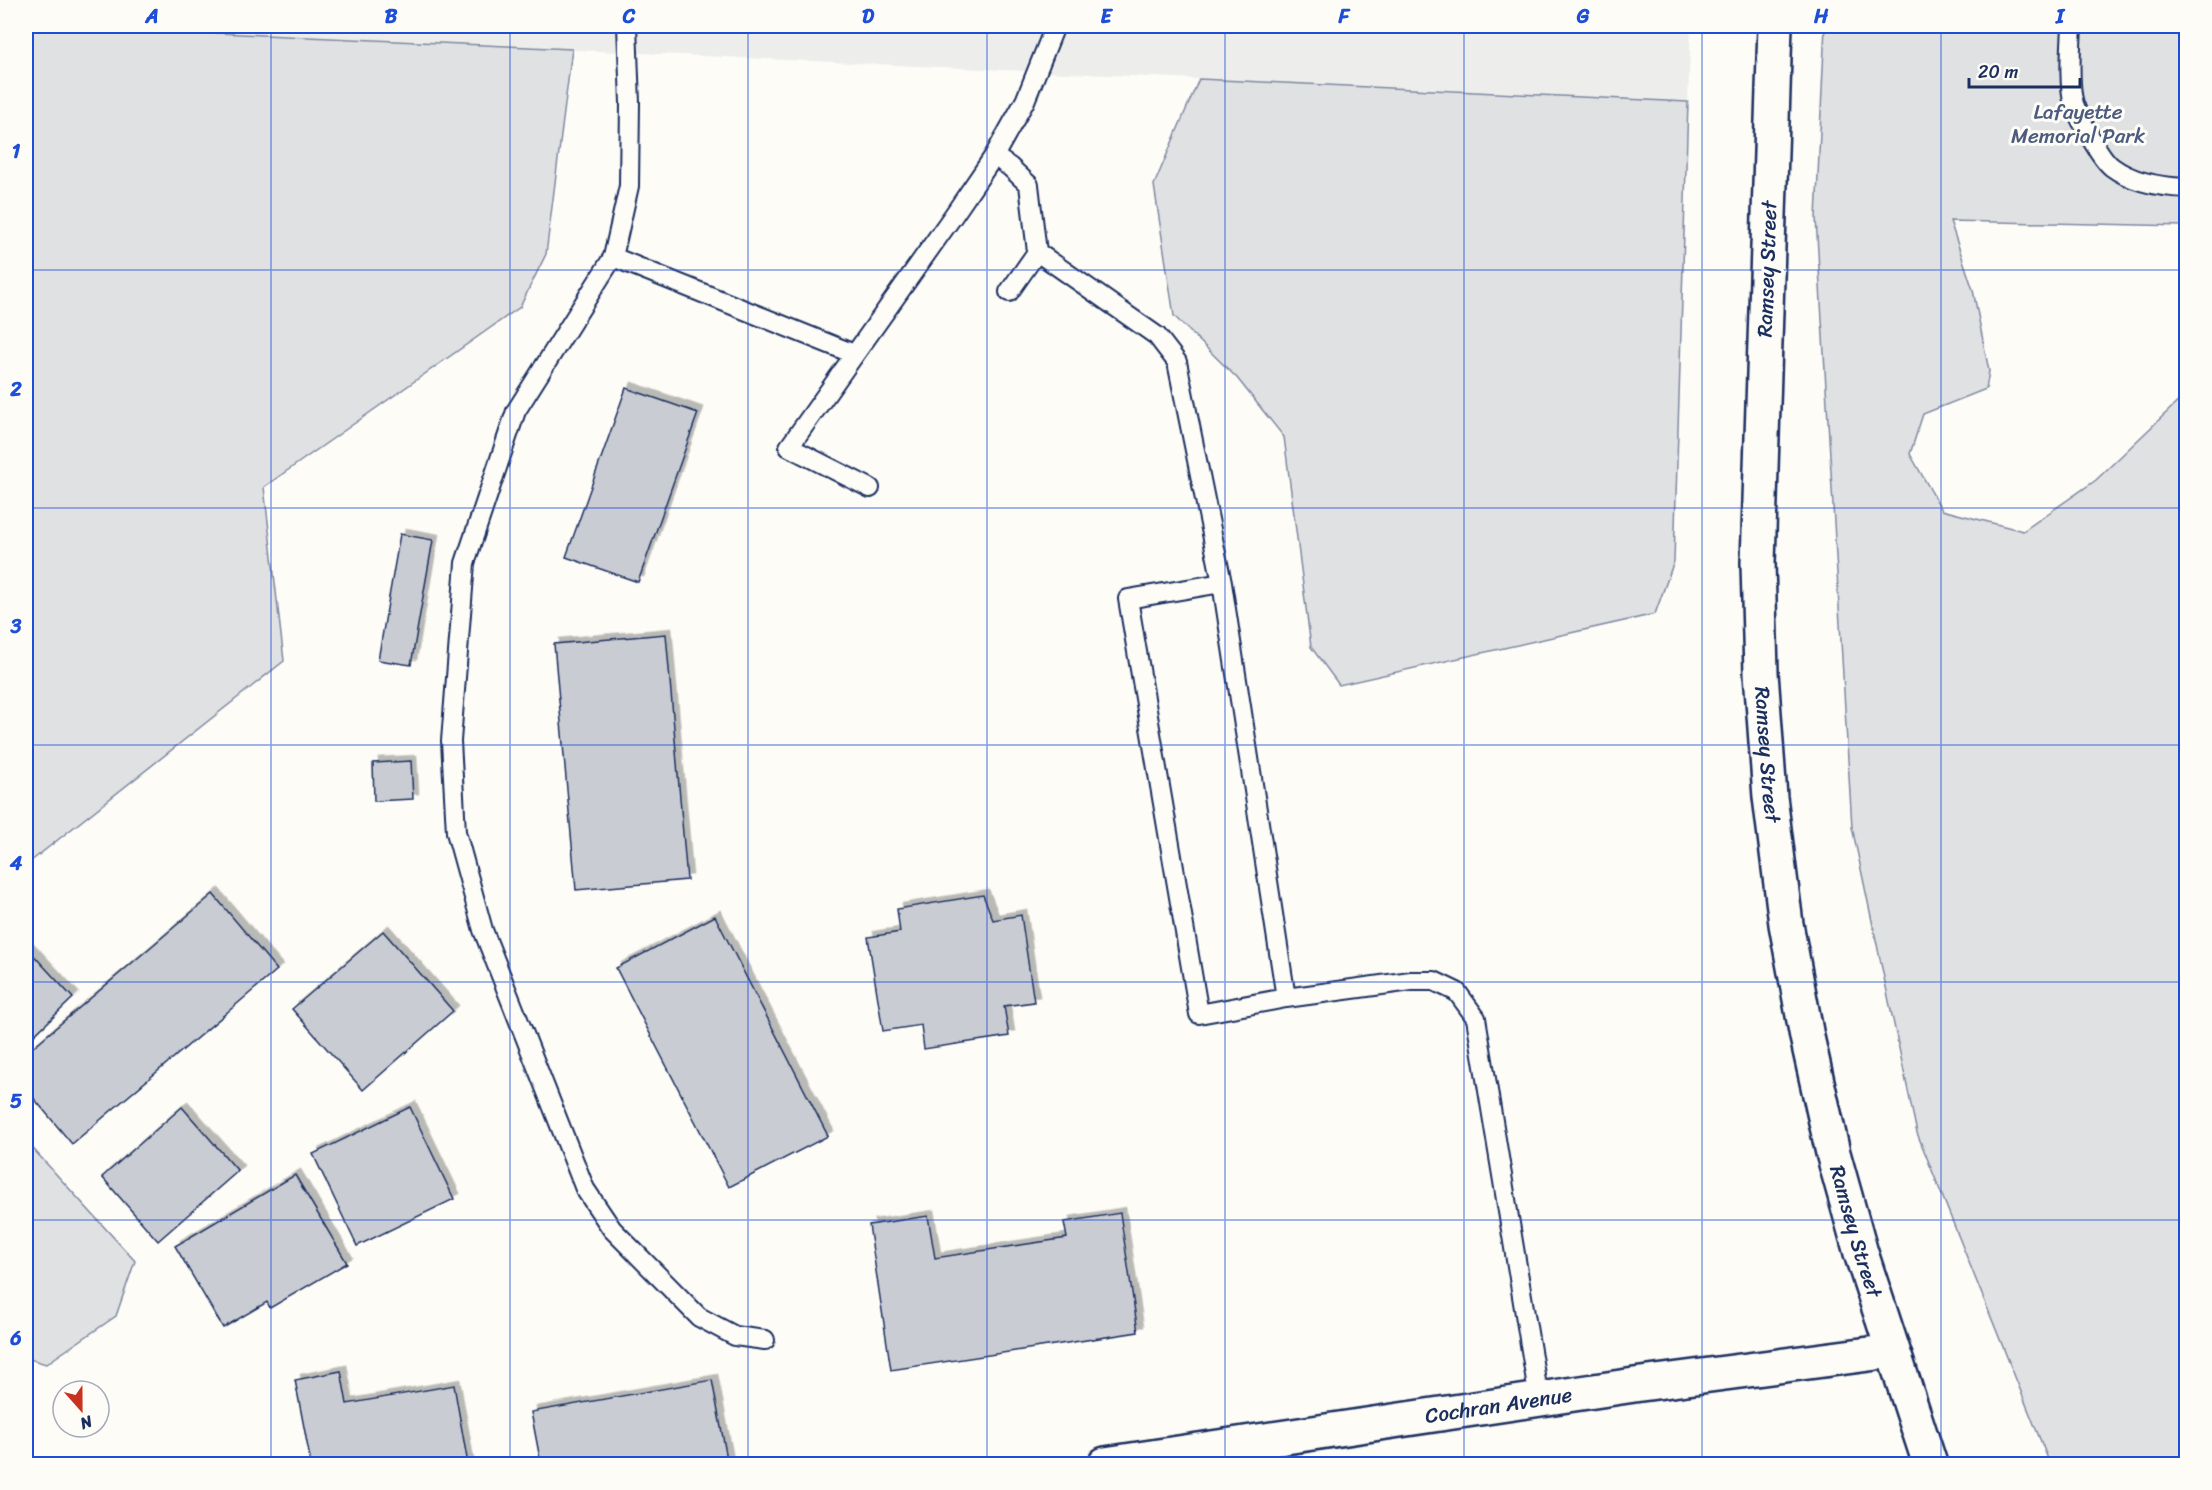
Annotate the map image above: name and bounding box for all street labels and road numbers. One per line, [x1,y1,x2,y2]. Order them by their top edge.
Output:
street label: Ramsey Street [1746,199,1788,338]
street label: Ramsey Street [1743,685,1792,826]
street label: Ramsey Street [1818,1161,1894,1304]
street label: Cochran Avenue [1422,1375,1575,1435]

